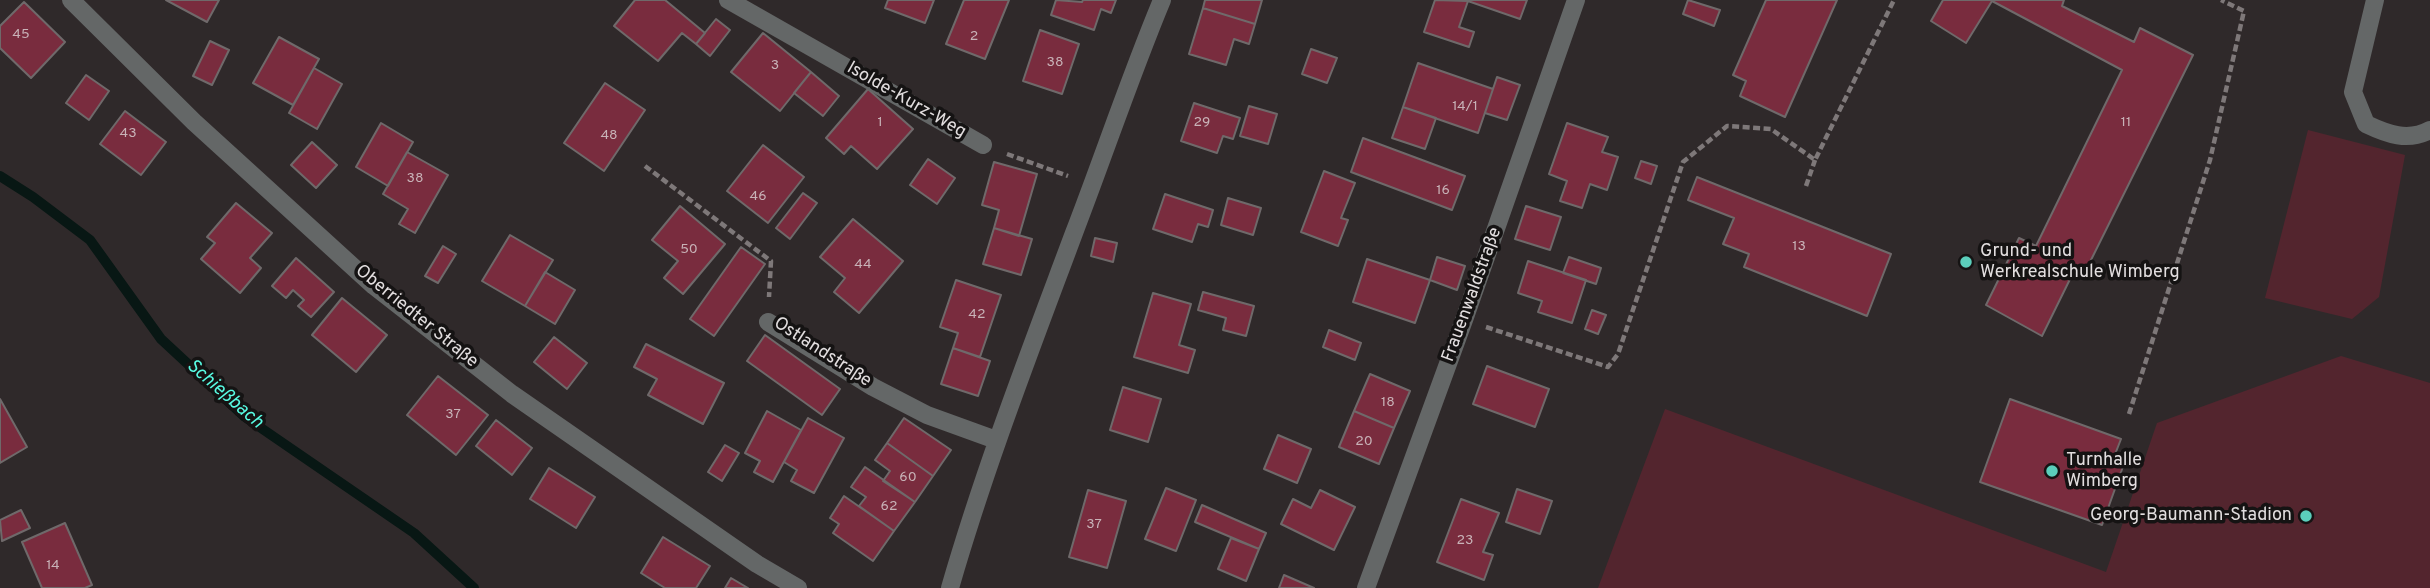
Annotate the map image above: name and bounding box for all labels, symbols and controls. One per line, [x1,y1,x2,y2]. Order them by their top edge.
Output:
house number: 45 [12,27,30,43]
house number: 2 [970,29,978,45]
house number: 38 [1047,55,1063,71]
house number: 3 [771,58,779,74]
street label: Isolde-Kurz-Weg [842,58,970,144]
house number: 14/1 [1452,99,1478,115]
house number: 1 [877,115,883,131]
house number: 29 [1194,115,1210,131]
house number: 11 [2121,115,2131,131]
house number: 43 [119,126,137,142]
house number: 48 [600,128,618,144]
house number: 38 [407,171,423,187]
house number: 16 [1436,183,1450,199]
house number: 46 [749,189,767,205]
street label: Frauenwaldstraße [1439,225,1507,365]
house number: 13 [1792,239,1806,255]
place label: Grund- und Werkrealschule Wimberg [1980,241,2180,284]
house number: 50 [680,242,698,258]
marker: Grund- und Werkrealschule Wimberg [1958,254,1974,270]
house number: 44 [854,257,872,273]
street label: Oberriedter Straße [350,261,482,373]
house number: 42 [968,307,986,323]
street label: Ostlandstraße [769,313,875,393]
water label: Schießbach [181,355,267,435]
house number: 18 [1381,395,1395,411]
house number: 37 [445,407,461,423]
house number: 20 [1355,434,1373,450]
place label: Turnhalle Wimberg [2066,450,2142,492]
marker: Turnhalle Wimberg [2044,463,2060,479]
house number: 60 [899,470,917,486]
house number: 62 [881,499,897,515]
place label: Georg-Baumann-Stadion [2090,505,2292,527]
marker: Georg-Baumann-Stadion [2298,508,2314,524]
house number: 37 [1086,517,1102,533]
house number: 23 [1457,533,1473,549]
house number: 14 [46,558,60,574]

